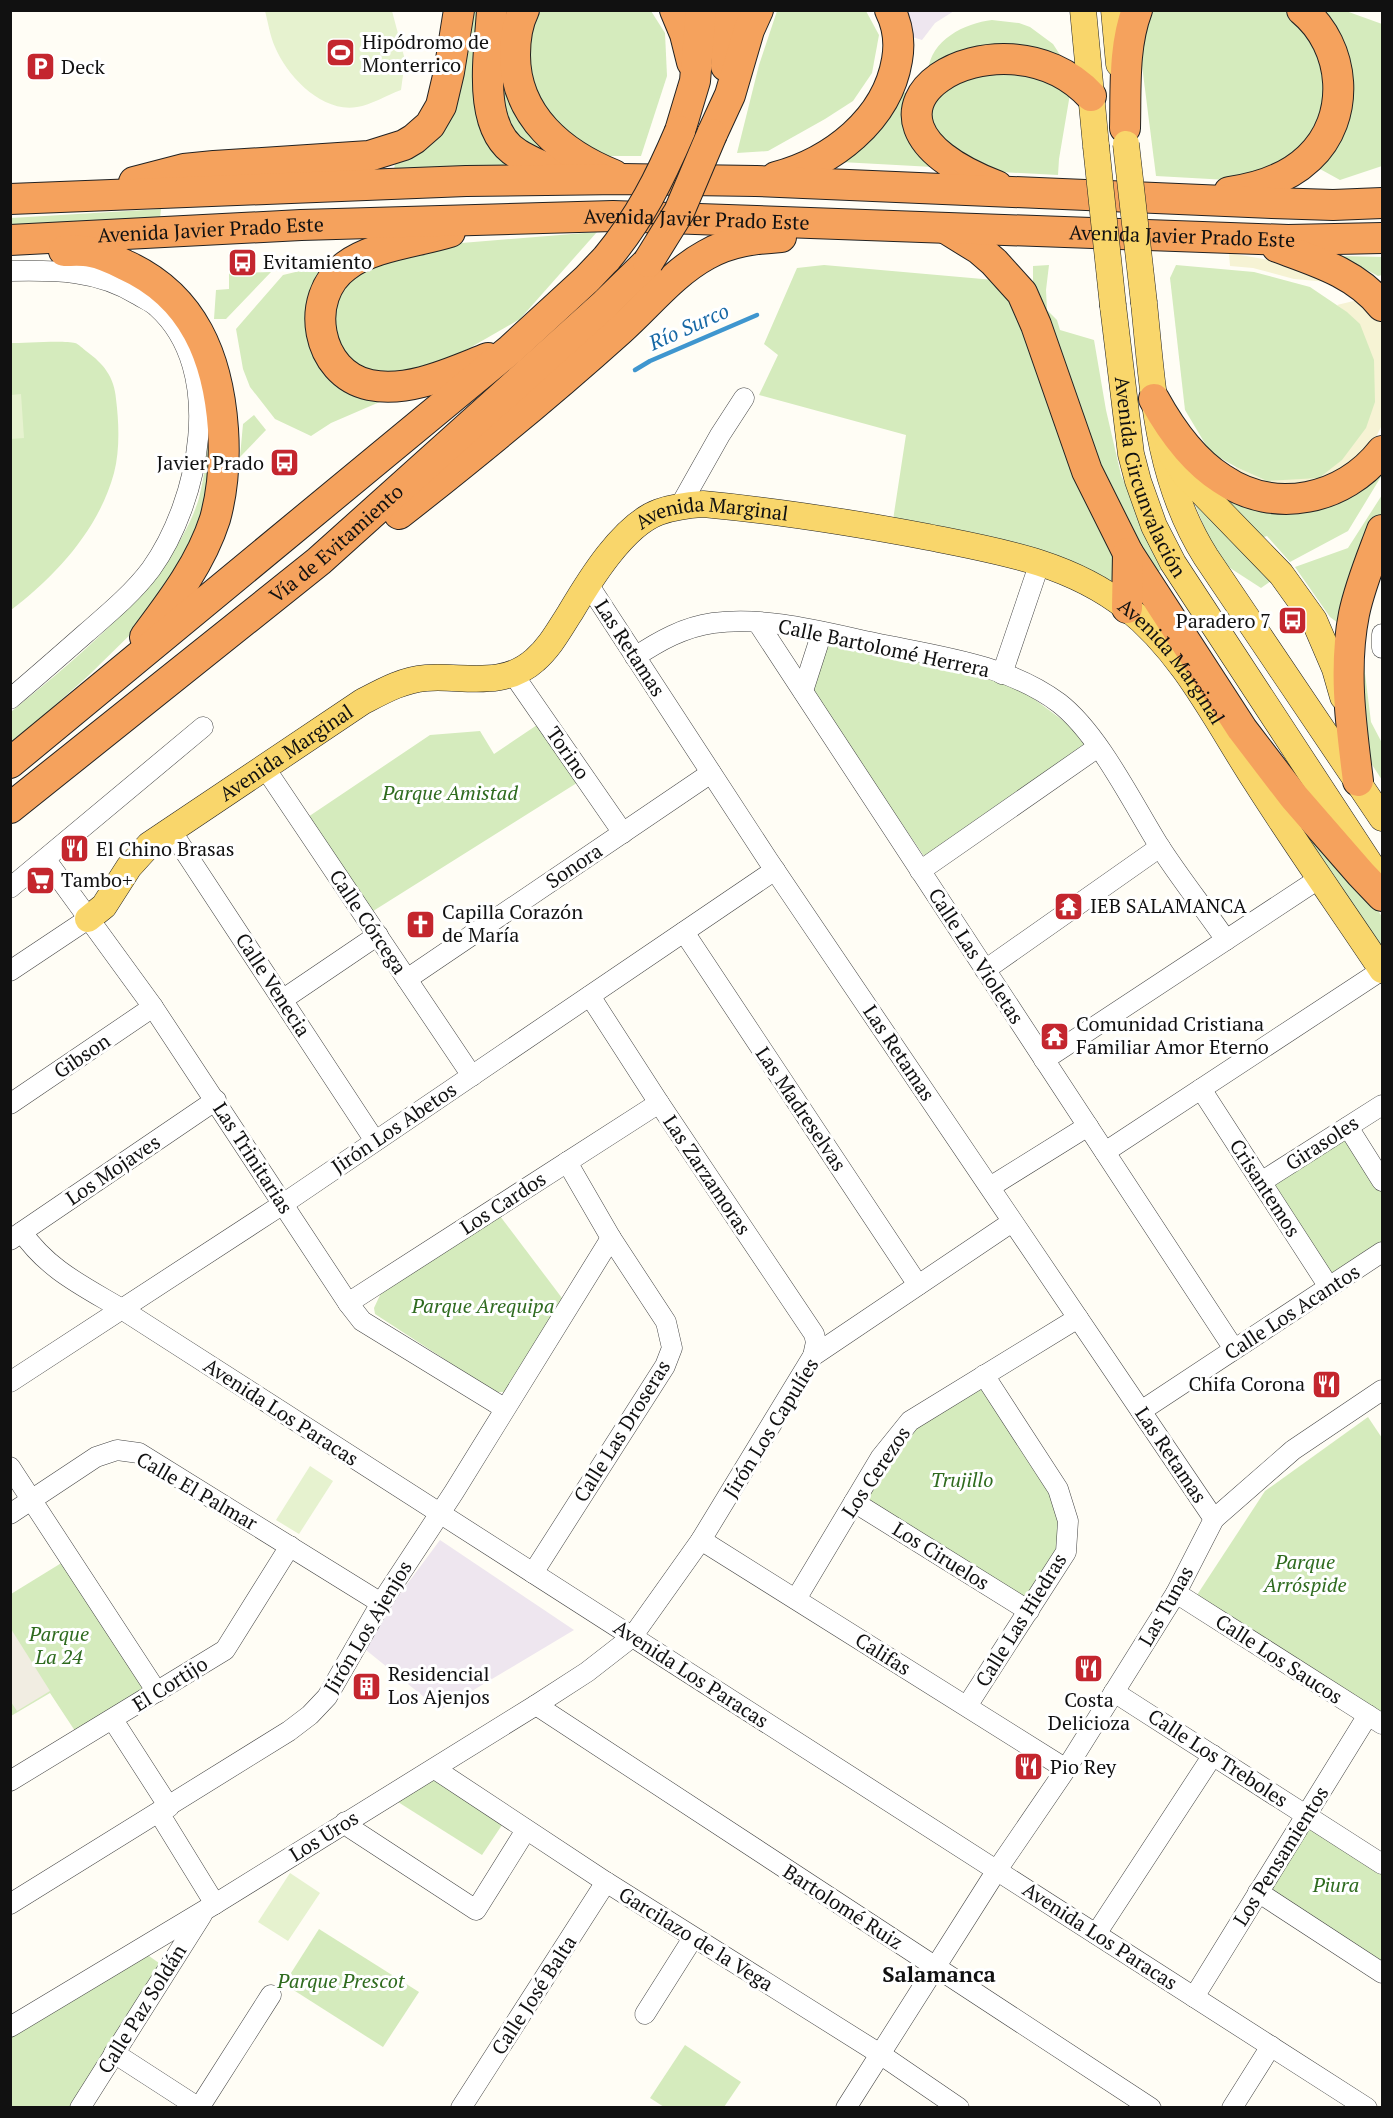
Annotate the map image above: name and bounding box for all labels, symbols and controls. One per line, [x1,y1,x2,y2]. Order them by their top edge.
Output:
place label: Hipódromo de Monterrico [362,28,489,78]
sports icon: Hipódromo de Monterrico [325,37,357,69]
parking icon: Deck [24,51,56,83]
place label: Deck [61,53,106,80]
street label: Avenida Javier Prado Este [583,202,810,236]
street label: Avenida Javier Prado Este [97,210,324,248]
street label: Avenida Javier Prado Este [1069,218,1296,253]
bus stop icon: Evitamiento [226,246,258,278]
place label: Evitamiento [263,248,372,275]
water label: Río Surco [643,296,733,357]
street label: Avenida Circunvalación [1109,375,1193,583]
bus stop icon: Javier Prado [269,447,301,479]
place label: Javier Prado [156,449,264,476]
street label: Vía de Evitamiento [263,478,409,609]
street label: Avenida Marginal [629,490,790,535]
street label: Avenida Marginal [1113,592,1231,729]
street label: Las Retamas [589,594,672,701]
bus stop icon: Paradero 7 [1276,605,1308,637]
place label: Paradero 7 [1176,607,1271,634]
street label: Calle Bartolomé Herrera [776,612,992,683]
street label: Avenida Marginal [214,698,358,807]
street label: Torino [540,721,596,785]
park label: Parque Amistad [381,779,518,806]
restaurant icon: El Chino Brasas [59,833,91,865]
place label: El Chino Brasas [96,835,234,862]
street label: Sonora [540,837,607,894]
supermarket icon: Tambo+ [24,864,56,896]
street label: Calle Córcega [323,864,413,979]
place label: Tambo+ [61,866,133,893]
street label: Calle Las Violetas [922,883,1030,1029]
temple icon: IEB SALAMANCA [1053,890,1085,922]
place label: IEB SALAMANCA [1090,892,1247,919]
place label: Capilla Corazón de María [442,898,583,948]
church icon: Capilla Corazón de María [405,908,437,940]
street label: Calle Venecia [230,928,317,1042]
street label: Las Retamas [857,999,942,1106]
place label: Comunidad Cristiana Familiar Amor Eterno [1076,1010,1269,1060]
temple icon: Comunidad Cristiana Familiar Amor Eterno [1039,1020,1071,1052]
street label: Gibson [48,1027,115,1084]
street label: Las Madreselvas [750,1041,853,1176]
street label: Jirón Los Abetos [326,1076,461,1179]
street label: Las Trinitarias [207,1097,300,1219]
street label: Las Zarzamoras [657,1109,758,1240]
street label: Girasoles [1280,1109,1363,1176]
street label: Los Mojaves [60,1128,165,1211]
street label: Crisantemos [1224,1134,1307,1242]
street label: Los Cardos [455,1165,551,1240]
street label: Calle Los Acantos [1219,1258,1365,1366]
park label: Parque Arequipa [411,1292,554,1319]
street label: Avenida Los Paracas [199,1351,364,1472]
street label: Jirón Los Capulíes [717,1353,825,1503]
street label: Calle Las Droseras [567,1355,676,1507]
restaurant icon: Chifa Corona [1310,1368,1342,1400]
place label: Chifa Corona [1188,1370,1305,1397]
street label: Las Retamas [1129,1401,1214,1508]
street label: Los Cerezos [835,1421,916,1523]
street label: Calle El Palmar [132,1445,263,1536]
park label: Trujillo [931,1466,993,1493]
street label: Los Ciruelos [888,1515,995,1596]
street label: Calle Las Hiedras [969,1548,1072,1692]
park label: Parque Arróspide [1262,1548,1347,1598]
street label: Jirón Los Ajenjos [317,1555,418,1698]
street label: Las Tunas [1132,1561,1199,1651]
street label: Calle Los Saucos [1210,1607,1348,1710]
street label: Avenida Los Paracas [609,1613,774,1734]
park label: Parque La 24 [28,1620,89,1670]
street label: Califas [850,1626,916,1681]
street label: El Cortijo [127,1650,212,1717]
restaurant icon: Costa Delicioza [1073,1653,1105,1685]
place label: Residencial Los Ajenjos [388,1660,490,1710]
building icon: Residencial Los Ajenjos [351,1670,383,1702]
place label: Costa Delicioza [1048,1686,1130,1736]
street label: Calle Los Treboles [1143,1702,1293,1813]
restaurant icon: Pio Rey [1013,1751,1045,1783]
place label: Pio Rey [1050,1753,1117,1780]
street label: Los Pensamientos [1227,1781,1334,1931]
street label: Los Uros [284,1804,363,1867]
street label: Bartolomé Ruiz [778,1858,908,1955]
park label: Piura [1312,1871,1359,1898]
street label: Avenida Los Paracas [1018,1875,1183,1996]
street label: Garcilazo de la Vega [614,1880,779,1997]
street label: Calle José Balta [485,1930,582,2060]
street label: Calle Paz Soldán [91,1939,192,2078]
district label: Salamanca [882,1959,996,1988]
park label: Parque Prescot [276,1967,406,1994]

